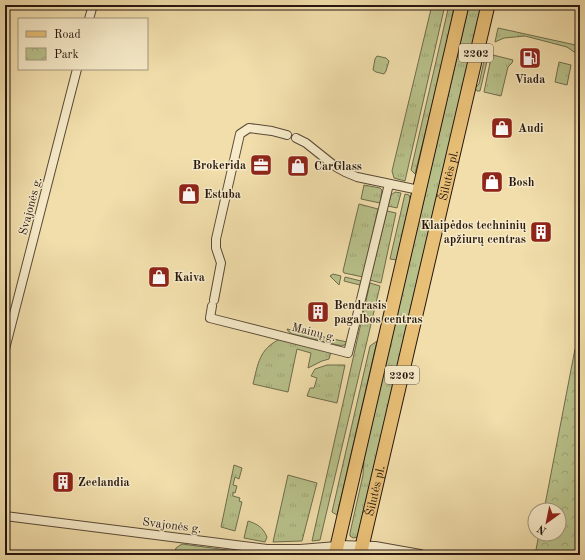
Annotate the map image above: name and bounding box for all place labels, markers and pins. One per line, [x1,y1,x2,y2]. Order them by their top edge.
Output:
fuel station icon: Viada [517,45,543,71]
place label: Viada [515,74,545,86]
shop icon: Audi [489,115,515,141]
place label: Audi [518,123,544,135]
office icon: Brokerida [248,152,274,178]
shop icon: CarGlass [285,153,311,179]
place label: Brokerida [193,160,246,172]
place label: CarGlass [314,161,362,173]
shop icon: Bosh [479,169,505,195]
place label: Bosh [508,177,535,189]
shop icon: Estuba [176,181,202,207]
place label: Estuba [204,189,241,201]
building icon: Klaipėdos techninių apžiurų centras [528,219,554,245]
place label: Klaipėdos techninių apžiurų centras [421,220,526,246]
shop icon: Kaiva [146,264,172,290]
place label: Kaiva [174,272,205,284]
building icon: Bendrasis pagalbos centras [305,299,331,325]
place label: Bendrasis pagalbos centras [334,300,423,326]
building icon: Zeelandia [50,469,76,495]
place label: Zeelandia [78,477,130,489]

